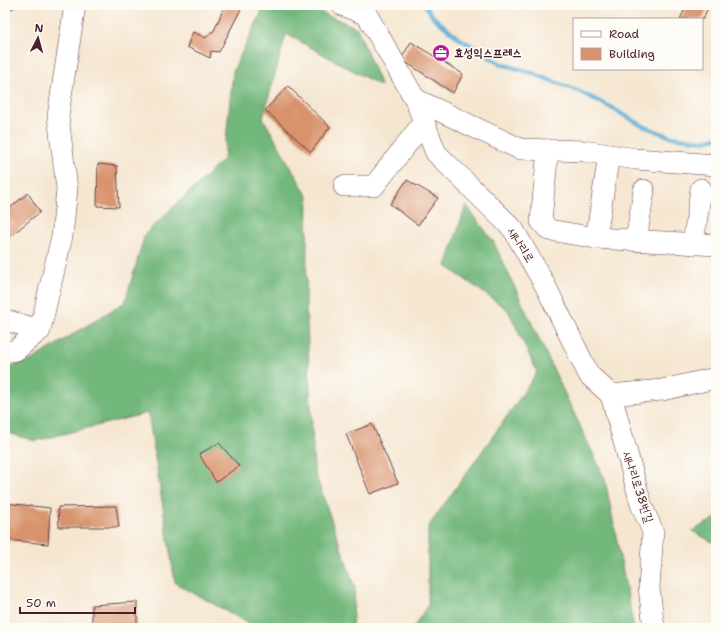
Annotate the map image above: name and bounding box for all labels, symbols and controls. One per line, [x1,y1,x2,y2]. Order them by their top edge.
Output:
north arrow [18,18,58,58]
legend [573,18,703,70]
text: N [34,21,44,36]
text: Road [609,26,640,42]
office icon: 효성익스프레스 [431,43,451,63]
place label: 효성익스프레스 [454,45,522,61]
text: Building [609,46,655,62]
street label: 새나리로 [504,224,538,266]
street label: 새나리로38번길 [619,449,657,525]
scale bar [20,589,135,615]
text: 50 m [26,595,56,611]

